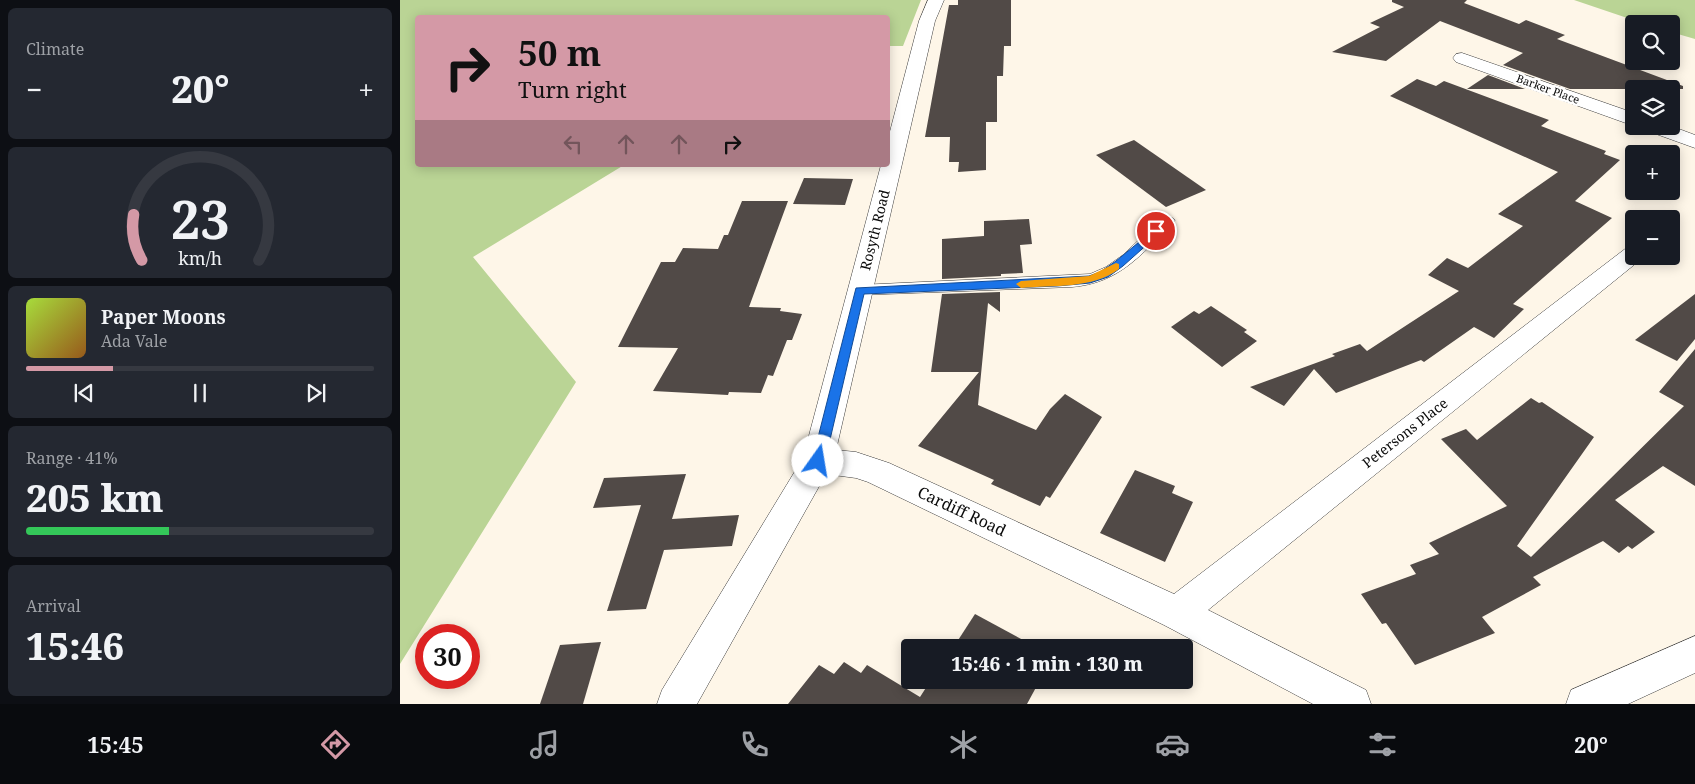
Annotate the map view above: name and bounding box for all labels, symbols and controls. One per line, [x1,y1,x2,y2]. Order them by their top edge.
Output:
map controls [1625,15,1680,265]
button: search [1625,15,1680,70]
text: 50 m [518,29,601,76]
icon: right [435,35,500,100]
text: Climate [26,38,84,60]
text: 20° [171,62,229,114]
text: − [26,70,42,108]
text: + [358,70,374,108]
street label: Barker Place [1514,70,1582,107]
text: Turn right [518,74,627,104]
button: layers [1625,80,1680,135]
icon: left [559,130,587,158]
icon: ahead [612,130,640,158]
icon: ahead [665,130,693,158]
icon: right [718,130,746,158]
button: + [1625,145,1680,200]
text: 23 [171,183,229,254]
street label: Rosyth Road [855,187,894,272]
pin [1135,210,1177,252]
button: − [1625,210,1680,265]
icon: arrive [1142,217,1170,245]
text: km/h [178,246,222,270]
text: Paper Moons [101,304,226,330]
text: Ada Vale [101,330,167,352]
icon: previous [70,379,98,407]
icon: pause [186,379,214,407]
icon: next [302,379,330,407]
street label: Petersons Place [1358,393,1451,472]
position arrow [791,434,843,486]
text: Range · 41% [26,447,118,469]
text: 205 km [26,471,164,523]
street label: Cardiff Road [914,481,1010,541]
text: Arrival [26,595,81,617]
text: 15:46 [26,619,124,671]
speed limit sign: 30 [415,624,480,689]
text: 15:46 · 1 min · 130 m [951,651,1143,677]
icon: directions [318,727,353,762]
icon: music [527,727,562,762]
icon: phone [737,727,772,762]
icon: climate [946,727,981,762]
icon: car [1155,727,1190,762]
icon: filters [1365,727,1400,762]
text: 15:45 [87,729,144,759]
text: 20° [1574,729,1608,759]

